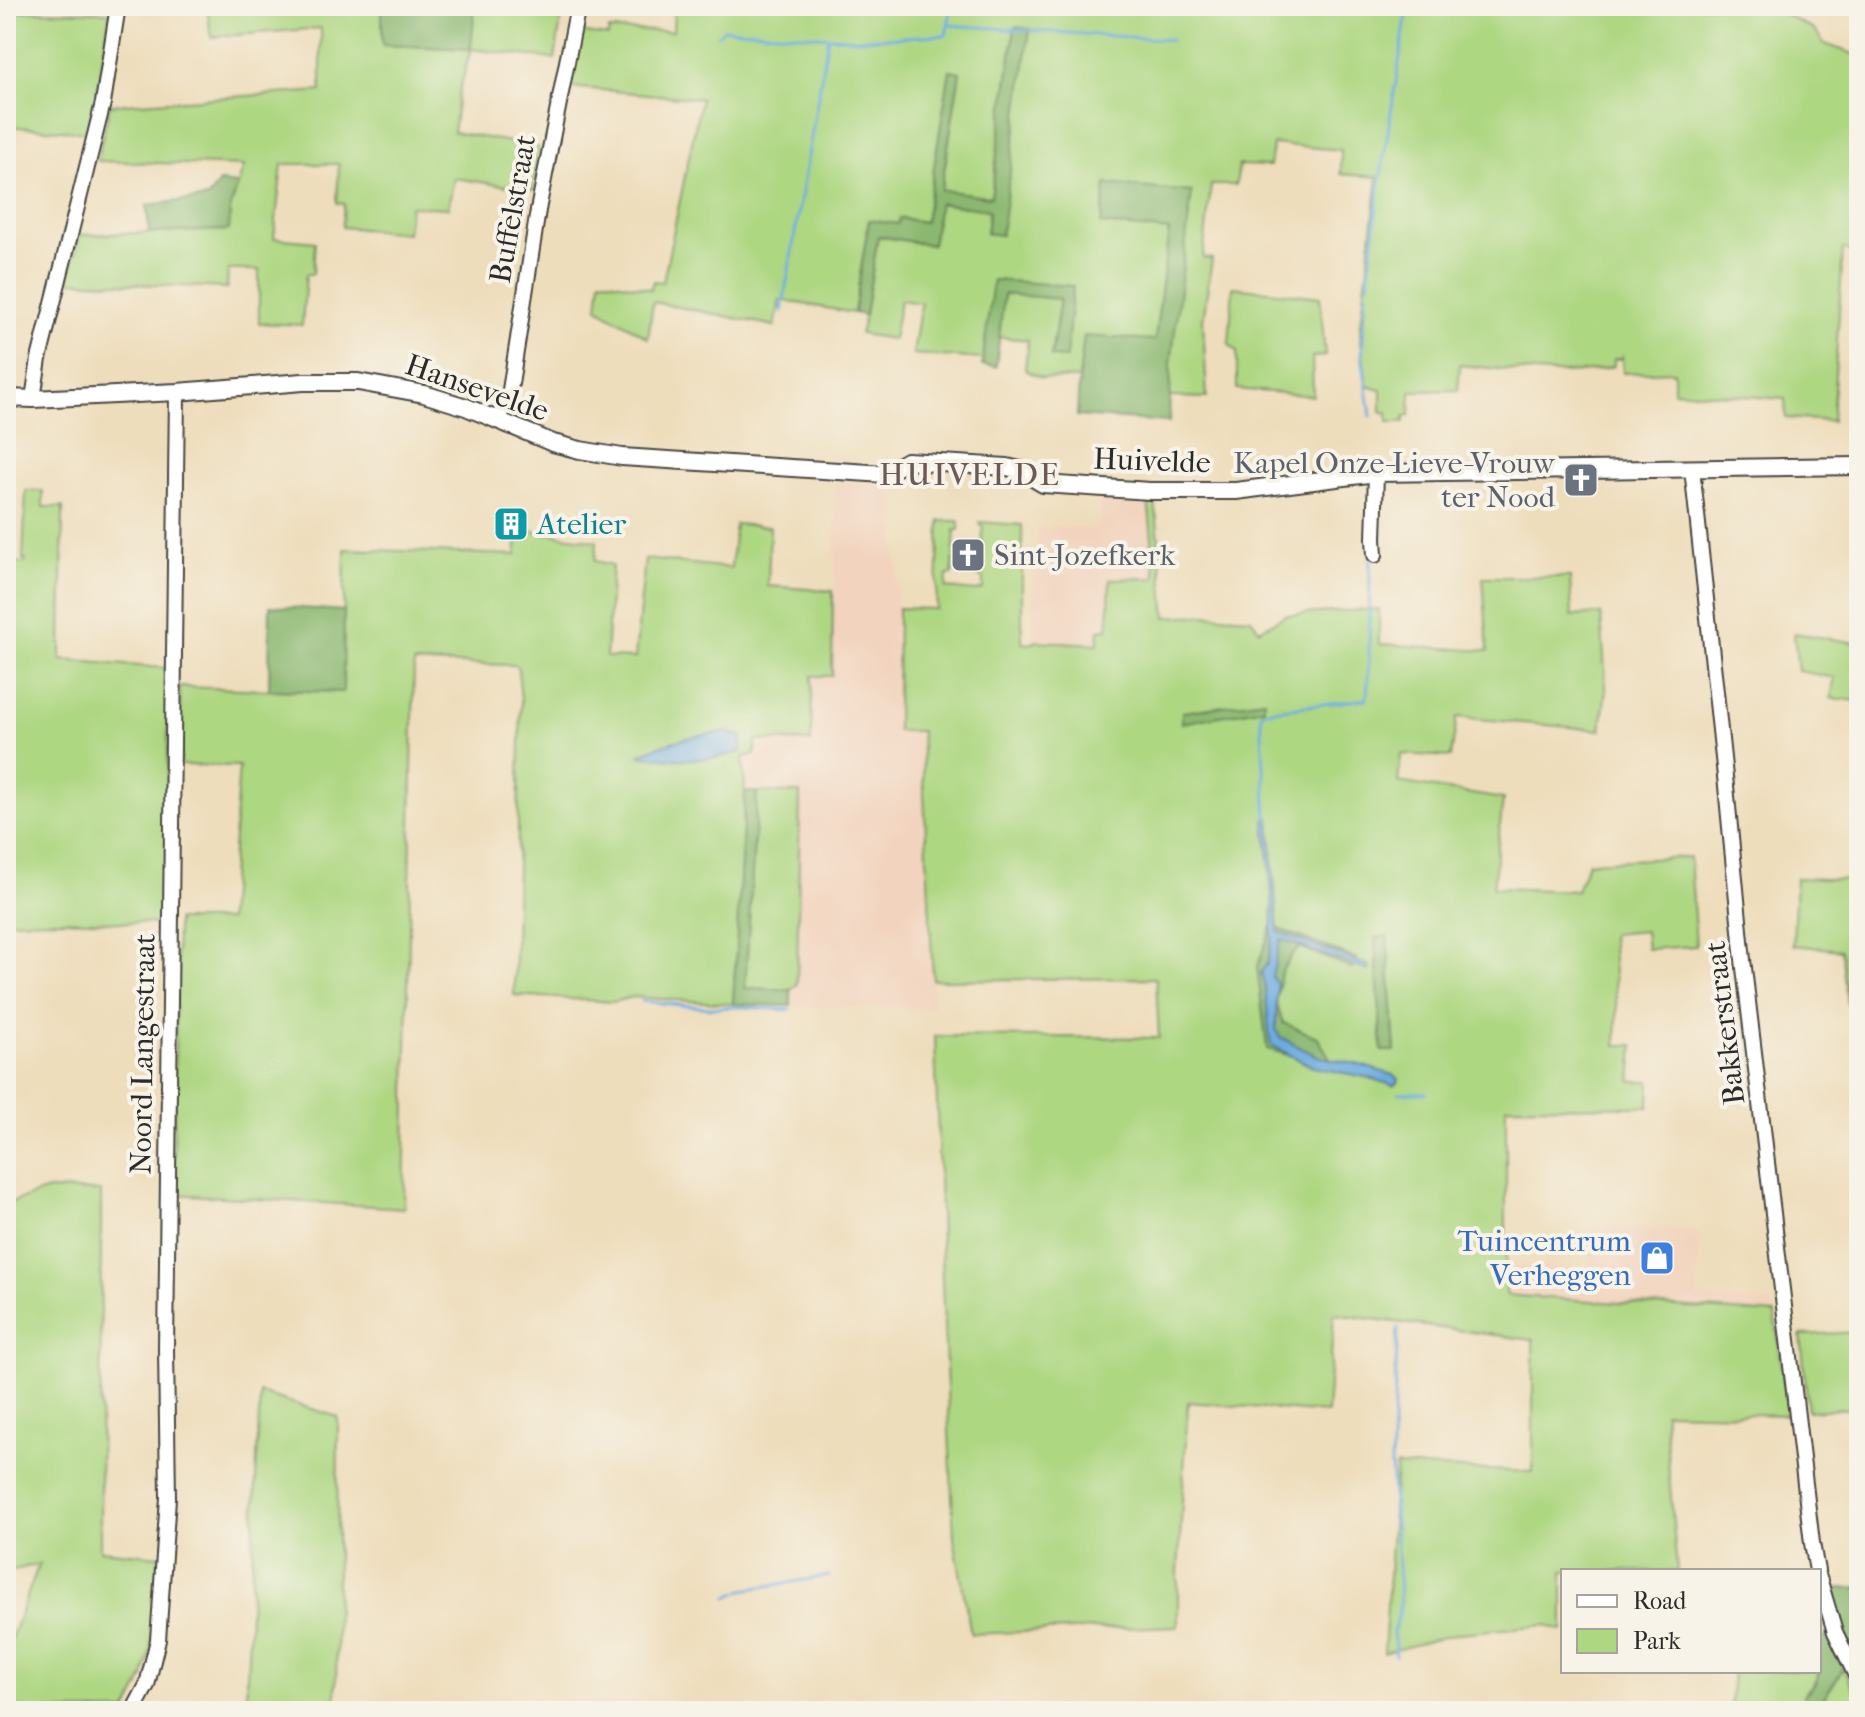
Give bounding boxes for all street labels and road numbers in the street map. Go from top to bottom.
street label: Buffelstraat [483,132,543,286]
street label: Hansevelde [401,347,553,429]
street label: Huivelde [1093,441,1211,481]
street label: Noord Langestraat [123,933,163,1175]
street label: Bakkerstraat [1698,939,1752,1107]

